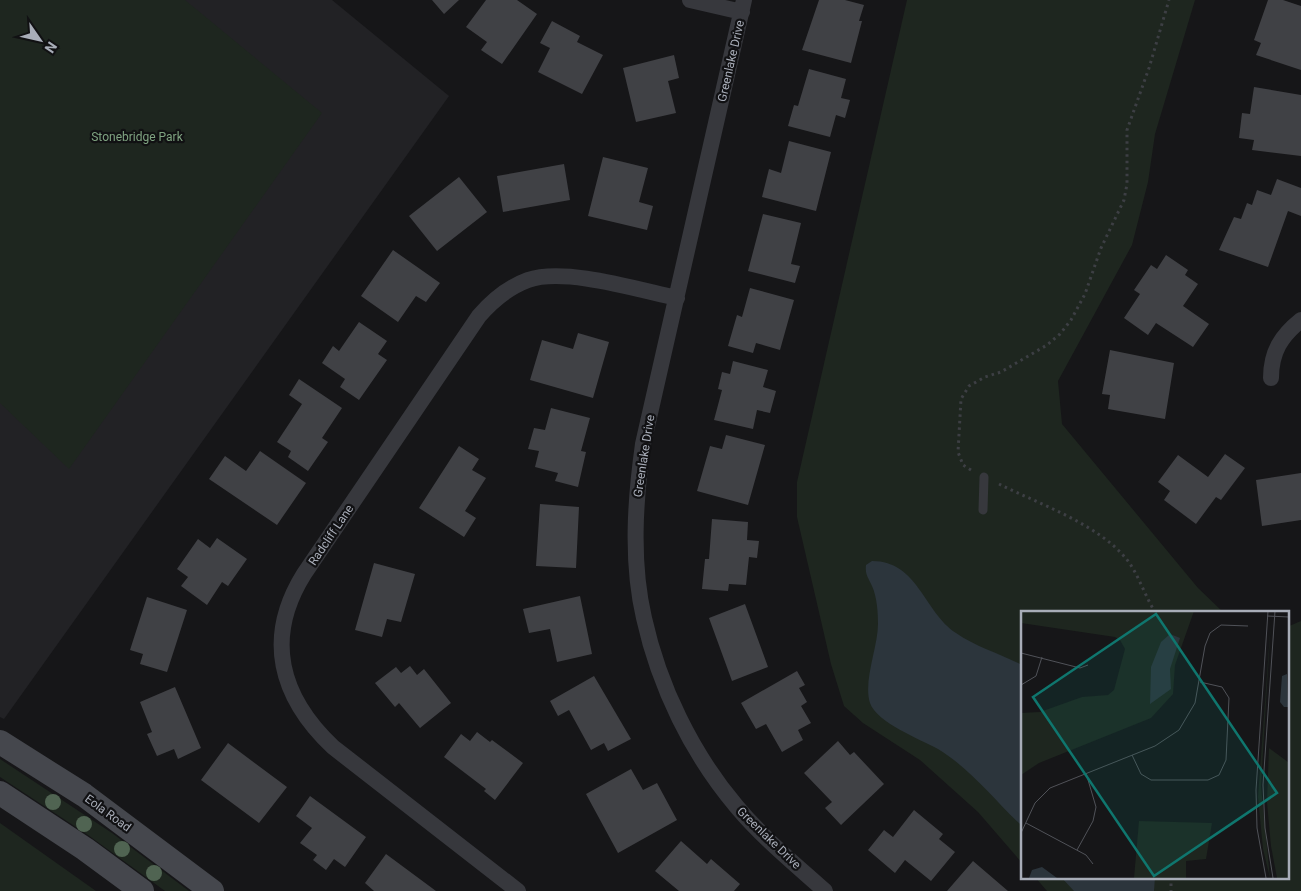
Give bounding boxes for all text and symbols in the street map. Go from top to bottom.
north arrow [15,15,65,65]
street label: Greenlake Drive [715,19,747,103]
text: N [41,39,60,56]
park label: Stonebridge Park [91,130,184,144]
street label: Greenlake Drive [631,414,657,498]
street label: Radcliff Lane [306,502,356,568]
inset map [1021,611,1288,878]
street label: Eola Road [82,792,134,834]
street label: Greenlake Drive [734,804,804,872]

